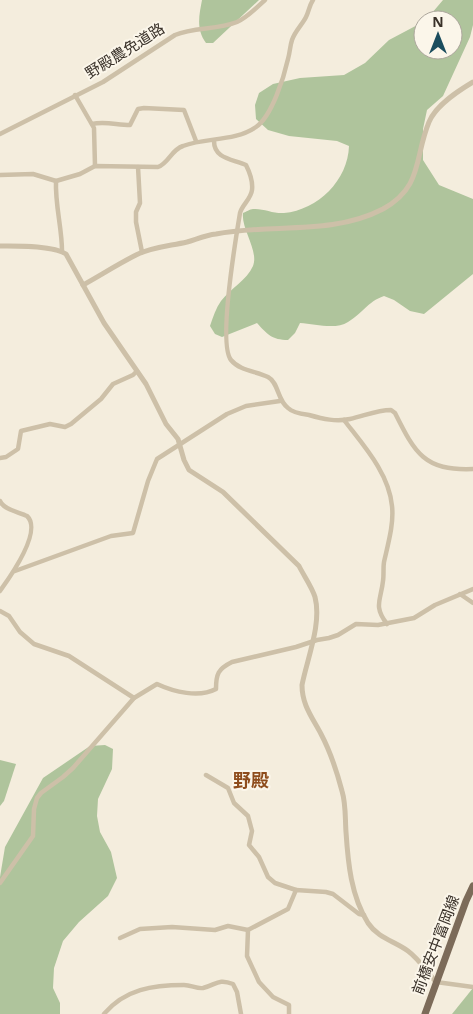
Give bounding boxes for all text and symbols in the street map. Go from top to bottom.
north arrow [413,10,463,60]
text: N [432,12,444,31]
street label: 野殿農免道路 [81,18,168,82]
district label: 野殿 [233,768,269,792]
street label: 前橋安中富岡線 [407,892,463,997]

